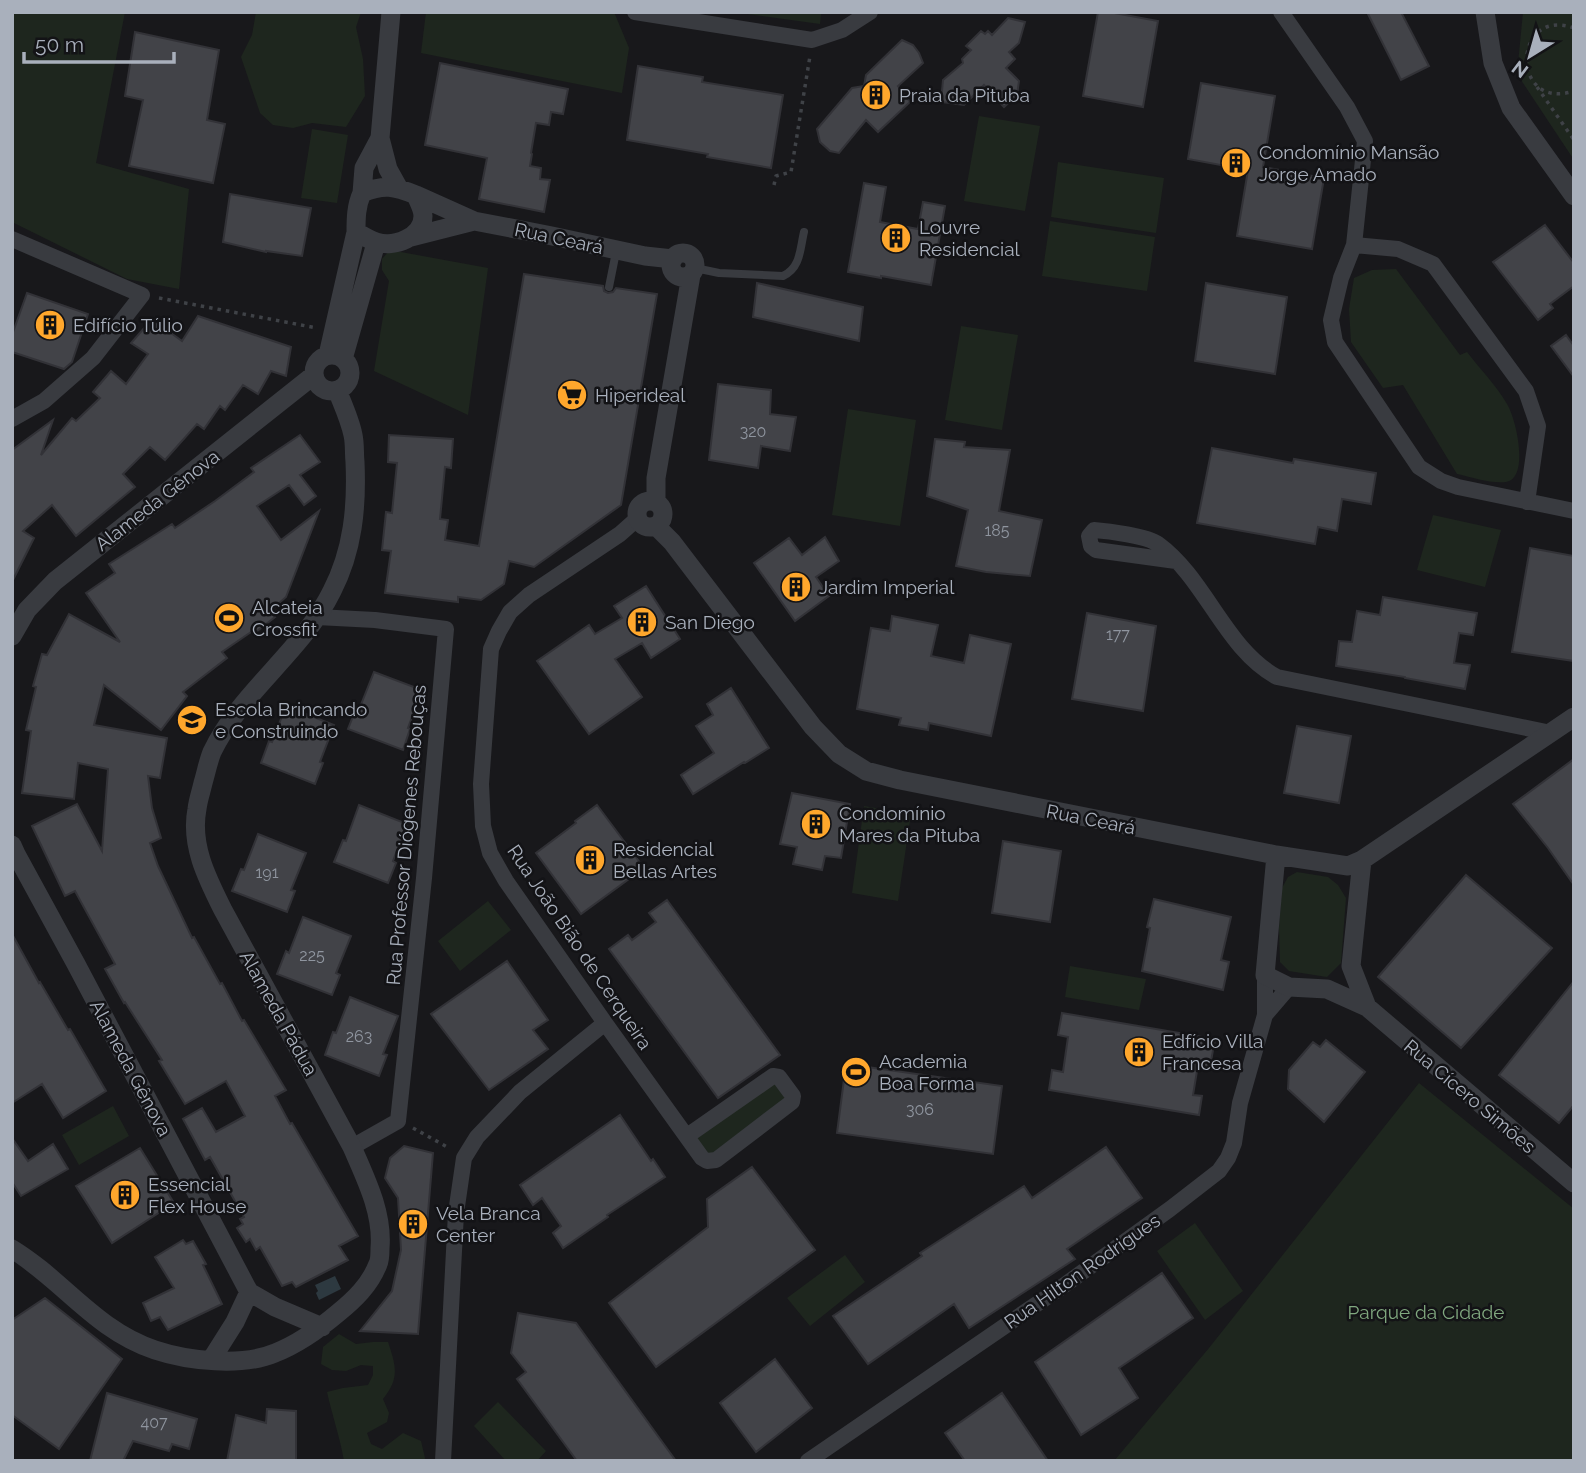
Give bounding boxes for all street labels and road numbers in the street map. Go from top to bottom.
street label: Rua Ceará [513,218,605,258]
street label: Alameda Gênova [91,445,223,555]
street label: Rua Professor Diógenes Rebouças [382,684,430,986]
street label: Rua Ceará [1045,800,1137,838]
street label: Rua João Bião de Cerqueira [503,841,657,1053]
street label: Alameda Pádua [236,947,322,1079]
street label: Alameda Gênova [86,996,176,1140]
street label: Rua Cícero Simões [1400,1035,1540,1157]
street label: Rua Hilton Rodrigues [1000,1209,1164,1333]

